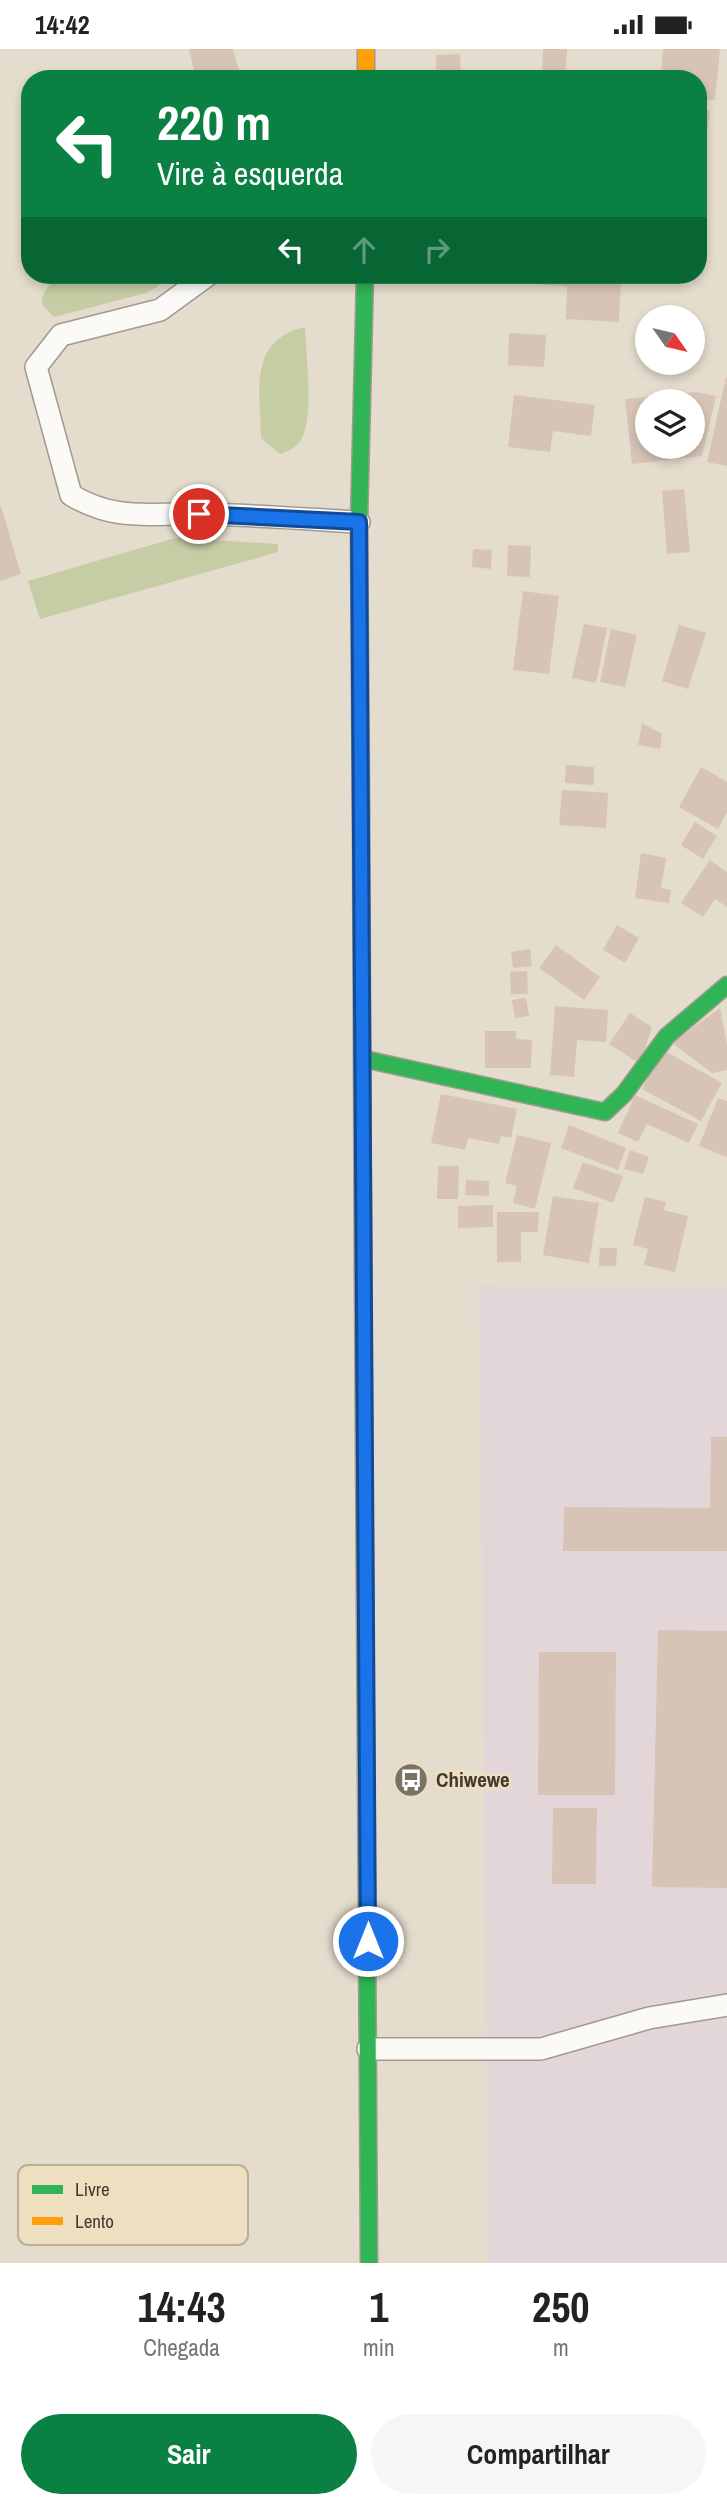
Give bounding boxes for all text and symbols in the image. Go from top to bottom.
text: 14:42 [35,7,90,42]
text: 220 m [157,89,271,155]
icon: left [42,98,133,189]
text: Vire à esquerda [157,152,343,195]
icon: left [272,231,310,269]
icon: ahead [345,231,383,269]
icon: right [418,231,456,269]
north arrow [635,305,705,375]
map controls [635,305,705,459]
button: layers [635,389,705,459]
pin [169,484,229,544]
icon: arrive [180,495,218,533]
bus stop icon: Chiwewe [392,1761,430,1799]
place label: Chiwewe [436,1765,510,1794]
position arrow [331,1904,405,1978]
legend [18,2165,248,2245]
text: Livre [75,2176,110,2202]
text: Lento [75,2208,114,2234]
text: 14:43 [138,2279,226,2335]
text: 1 [369,2279,388,2335]
text: 250 [532,2279,590,2335]
text: Chegada [143,2332,220,2363]
text: min [363,2332,395,2363]
text: m [553,2332,569,2363]
button: Sair [21,2414,357,2494]
button: Compartilhar [371,2414,706,2494]

